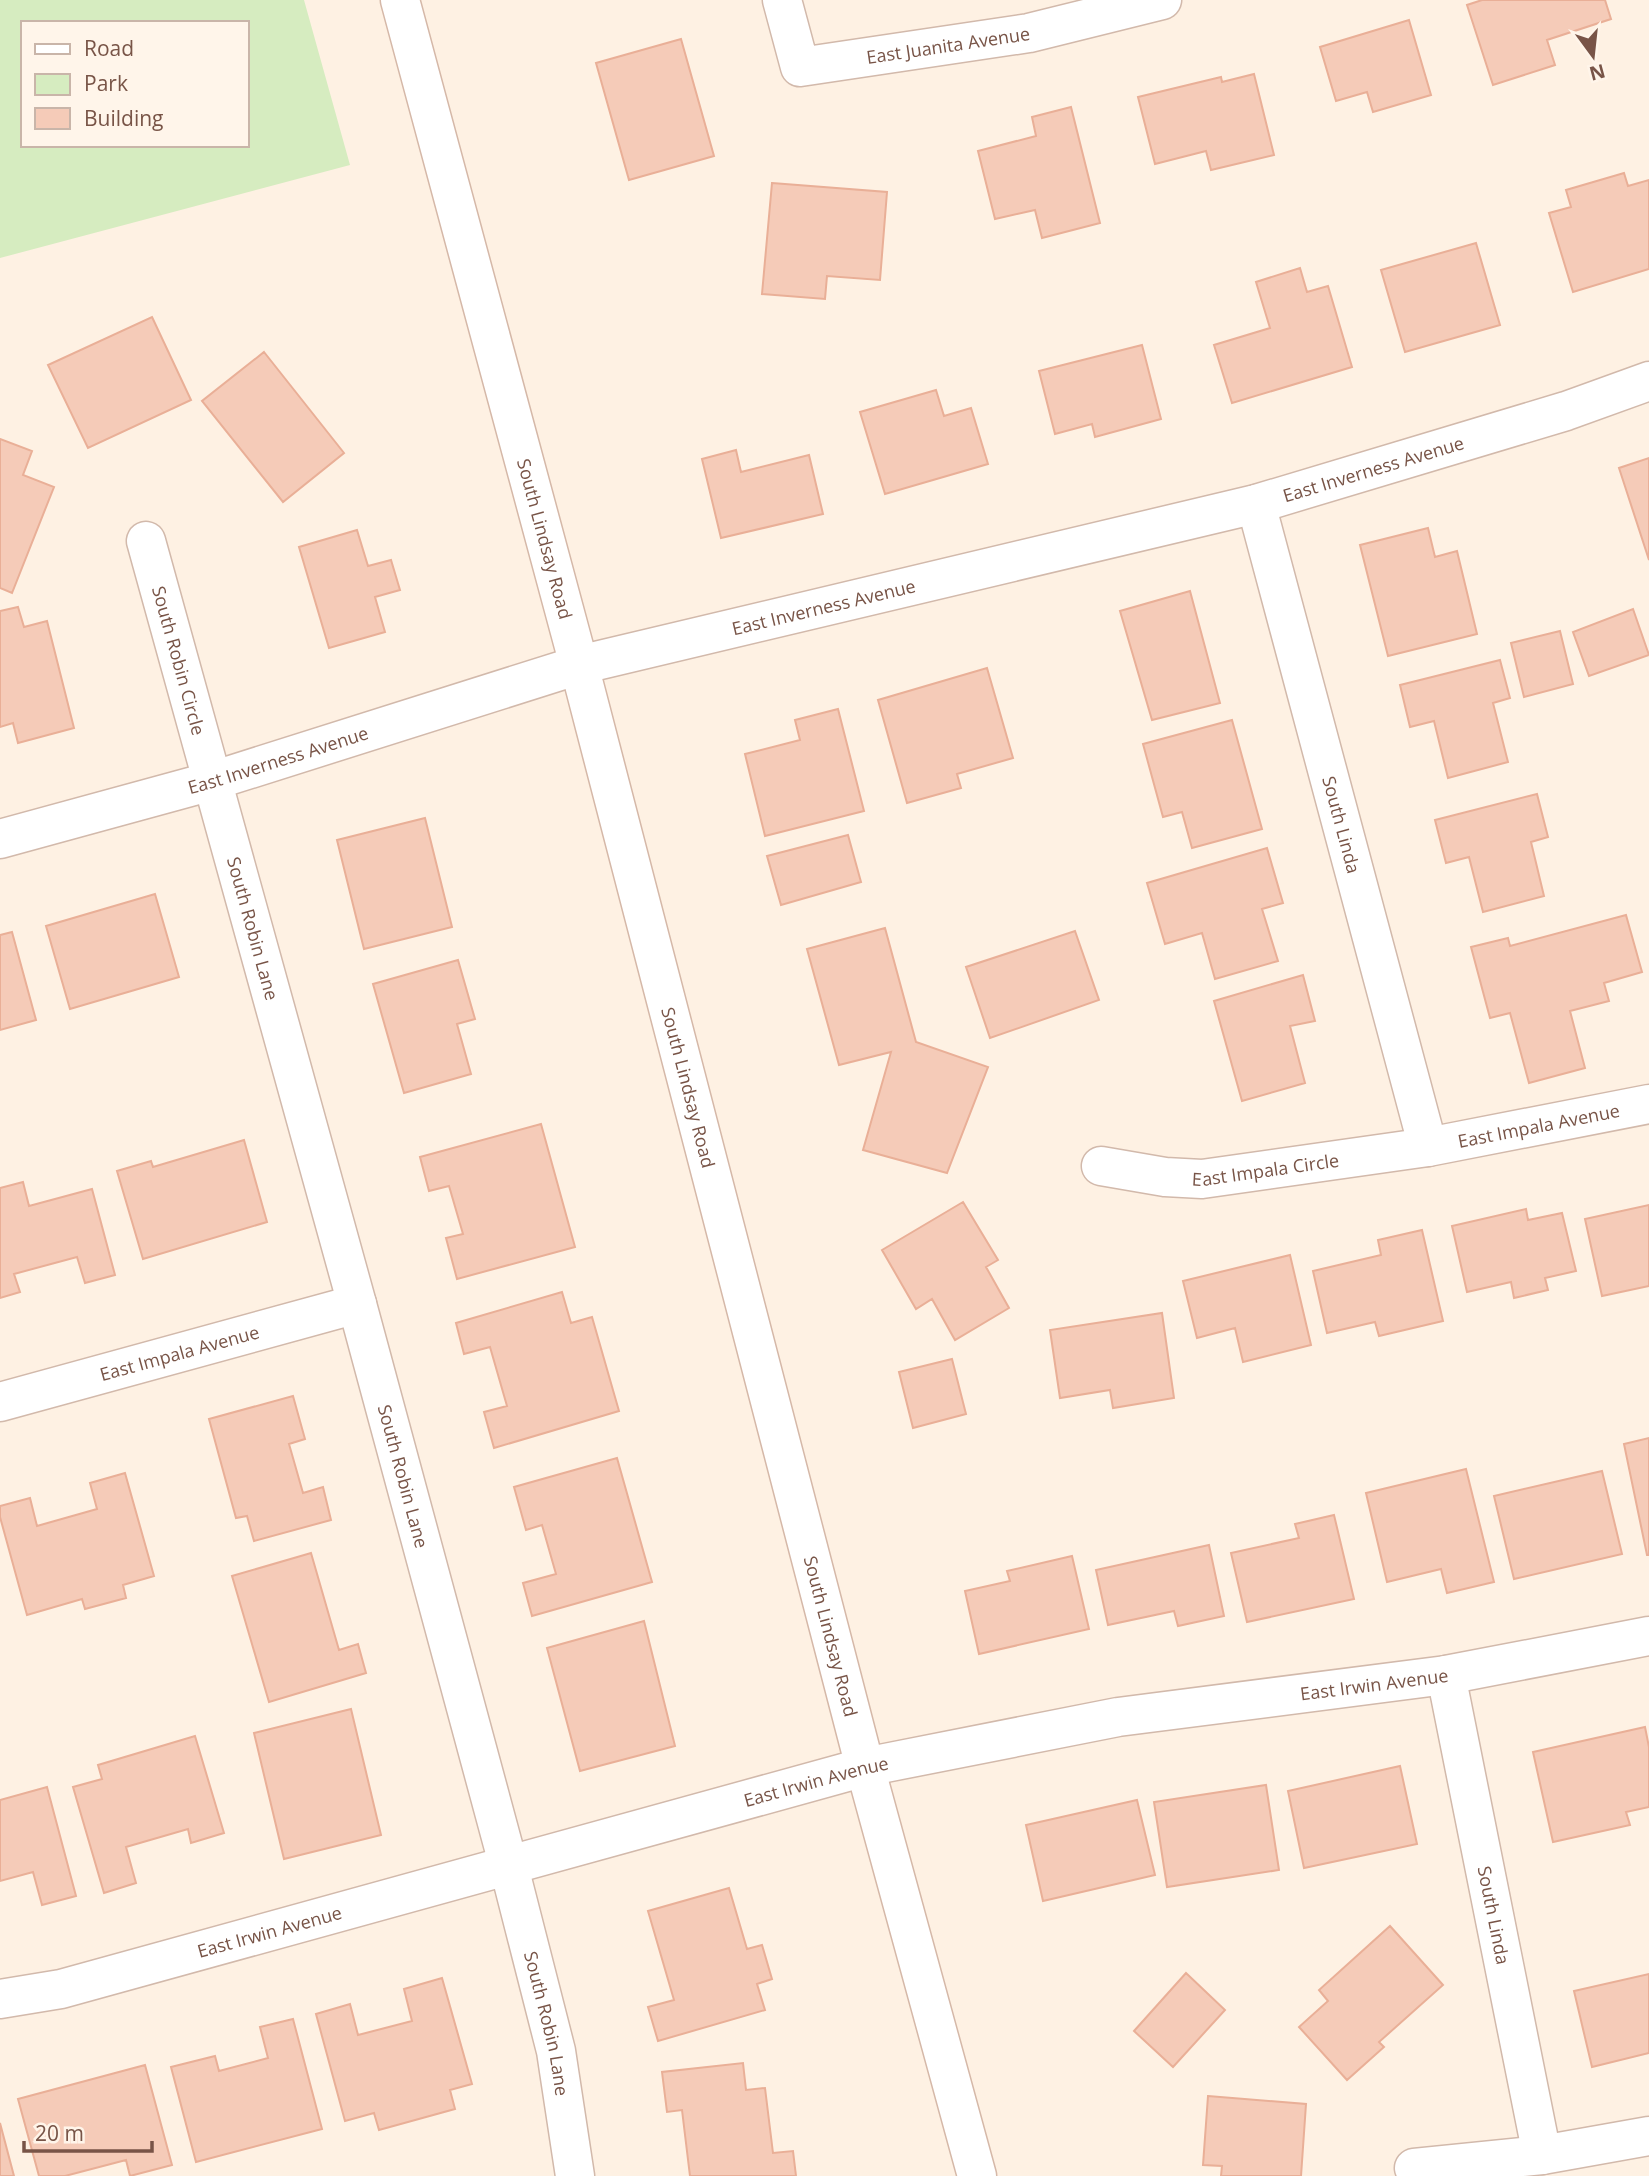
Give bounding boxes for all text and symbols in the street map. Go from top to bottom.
legend [21,21,248,147]
street label: East Juanita Avenue [865,21,1031,69]
north arrow [1558,21,1628,91]
text: Road [84,34,134,62]
text: N [1587,58,1608,87]
text: Park [84,69,128,97]
text: Building [84,104,163,132]
street label: East Inverness Avenue [1280,430,1467,507]
street label: South Lindsay Road [512,456,578,622]
street label: East Inverness Avenue [729,573,918,640]
street label: South Robin Circle [147,583,211,738]
street label: East Inverness Avenue [185,720,371,799]
street label: South Linda [1317,773,1366,876]
street label: South Robin Lane [222,854,284,1003]
street label: South Lindsay Road [656,1004,721,1170]
street label: East Impala Avenue [1456,1098,1622,1153]
street label: East Impala Circle [1191,1148,1340,1191]
street label: East Impala Avenue [97,1319,262,1386]
street label: South Robin Lane [373,1402,434,1551]
street label: South Lindsay Road [799,1553,863,1719]
street label: East Irwin Avenue [1299,1663,1450,1706]
street label: East Irwin Avenue [741,1751,891,1812]
street label: South Linda [1472,1864,1516,1967]
street label: East Irwin Avenue [194,1900,344,1963]
street label: South Robin Lane [519,1949,575,2097]
scale bar [24,2110,152,2154]
text: 20 m [35,2119,84,2147]

